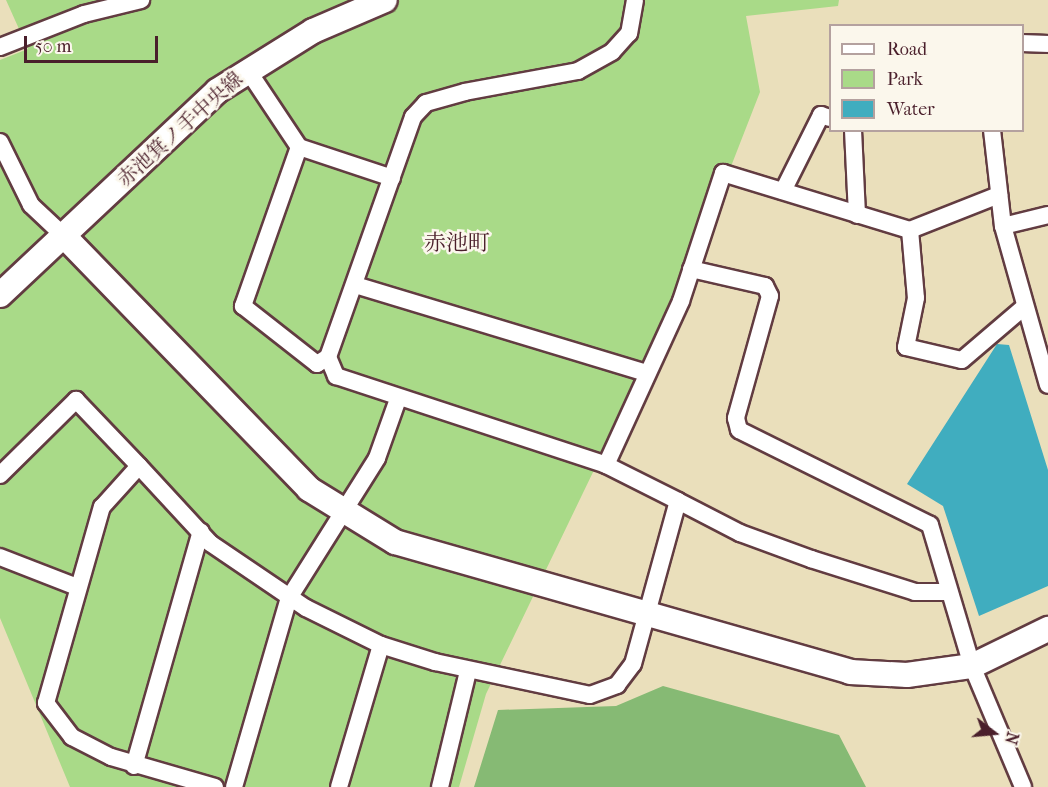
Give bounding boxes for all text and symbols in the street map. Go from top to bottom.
scale bar [27,24,160,62]
legend [829,24,1024,132]
text: 50 m [35,36,71,57]
text: Road [887,39,927,60]
street label: 赤池箕ノ手中央線 [113,67,247,191]
text: Park [887,69,923,90]
text: Water [887,99,935,120]
district label: 赤池町 [424,231,490,257]
north arrow [964,703,1024,763]
text: N [1001,730,1023,747]

